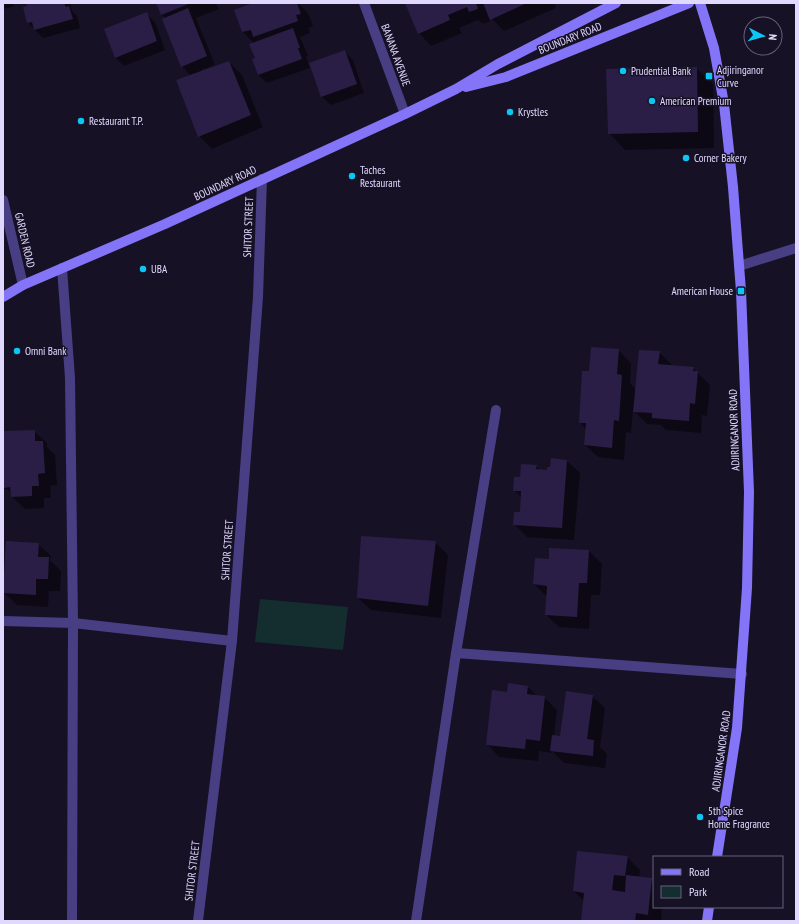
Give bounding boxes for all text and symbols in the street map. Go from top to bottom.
north arrow [743,16,783,56]
street label: BOUNDARY ROAD [536,19,604,57]
street label: BANANA AVENUE [378,22,414,88]
text: N [766,33,780,41]
place label: Adjiringanor Curve [717,63,764,90]
place label: Prudential Bank [631,64,692,78]
marker: Prudential Bank [618,66,628,76]
marker: Adjiringanor Curve [704,71,714,81]
place label: American Premium [660,94,732,108]
marker: American Premium [647,96,657,106]
place label: Krystles [518,105,548,119]
marker: Krystles [505,107,515,117]
place label: Restaurant T.P. [89,114,143,128]
marker: Restaurant T.P. [76,116,86,126]
place label: Corner Bakery [694,151,748,165]
marker: Corner Bakery [681,153,691,163]
street label: BOUNDARY ROAD [192,162,259,204]
place label: Taches Restaurant [360,163,401,190]
marker: Taches Restaurant [347,171,357,181]
street label: SHITOR STREET [240,196,256,258]
street label: GARDEN ROAD [12,211,38,269]
place label: UBA [151,262,168,276]
marker: UBA [138,264,148,274]
place label: American House [672,284,733,298]
marker: American House [736,286,746,296]
place label: Omni Bank [25,344,67,358]
marker: Omni Bank [12,346,22,356]
street label: ADJIRINGANOR ROAD [726,389,742,471]
street label: SHITOR STREET [218,519,236,581]
street label: ADJIRINGANOR ROAD [708,709,734,792]
place label: 5th Spice Home Fragrance [708,804,770,831]
marker: 5th Spice Home Fragrance [695,812,705,822]
street label: SHITOR STREET [181,840,203,902]
legend [653,856,783,908]
text: Road [689,864,709,879]
text: Park [689,884,707,899]

